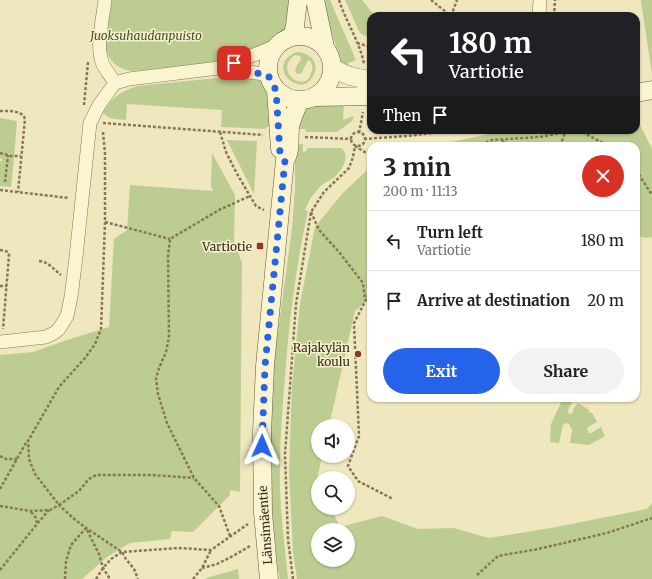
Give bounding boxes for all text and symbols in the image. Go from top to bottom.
text: 180 m [449,25,532,61]
park label: Juoksuhaudanpuisto [88,28,202,43]
icon: left [383,28,435,80]
pin [217,46,251,80]
icon: arrive [223,52,245,74]
text: Vartiotie [449,60,524,83]
icon: arrive [429,104,451,126]
text: Then [383,106,421,125]
text: 3 min [383,152,451,183]
button: close [582,155,624,197]
text: 200 m · 11:13 [383,183,458,200]
text: Turn left [417,223,483,242]
icon: left [383,230,405,252]
text: 180 m [581,231,624,250]
place label: Vartiotie [201,239,252,254]
marker: Vartiotie [255,241,265,251]
text: Vartiotie [417,242,471,259]
icon: arrive [383,290,405,312]
text: Arrive at destination [417,291,570,310]
text: 20 m [587,291,624,310]
place label: Rajakylän koulu [293,340,350,369]
button: Exit [383,348,500,394]
button: Share [508,348,624,394]
marker: Rajakylän koulu [353,349,363,359]
map controls [311,419,355,567]
button: sound [311,419,355,463]
position arrow [241,425,283,467]
button: search [311,471,355,515]
street label: Länsimäentie [255,485,275,565]
button: layers [311,523,355,567]

